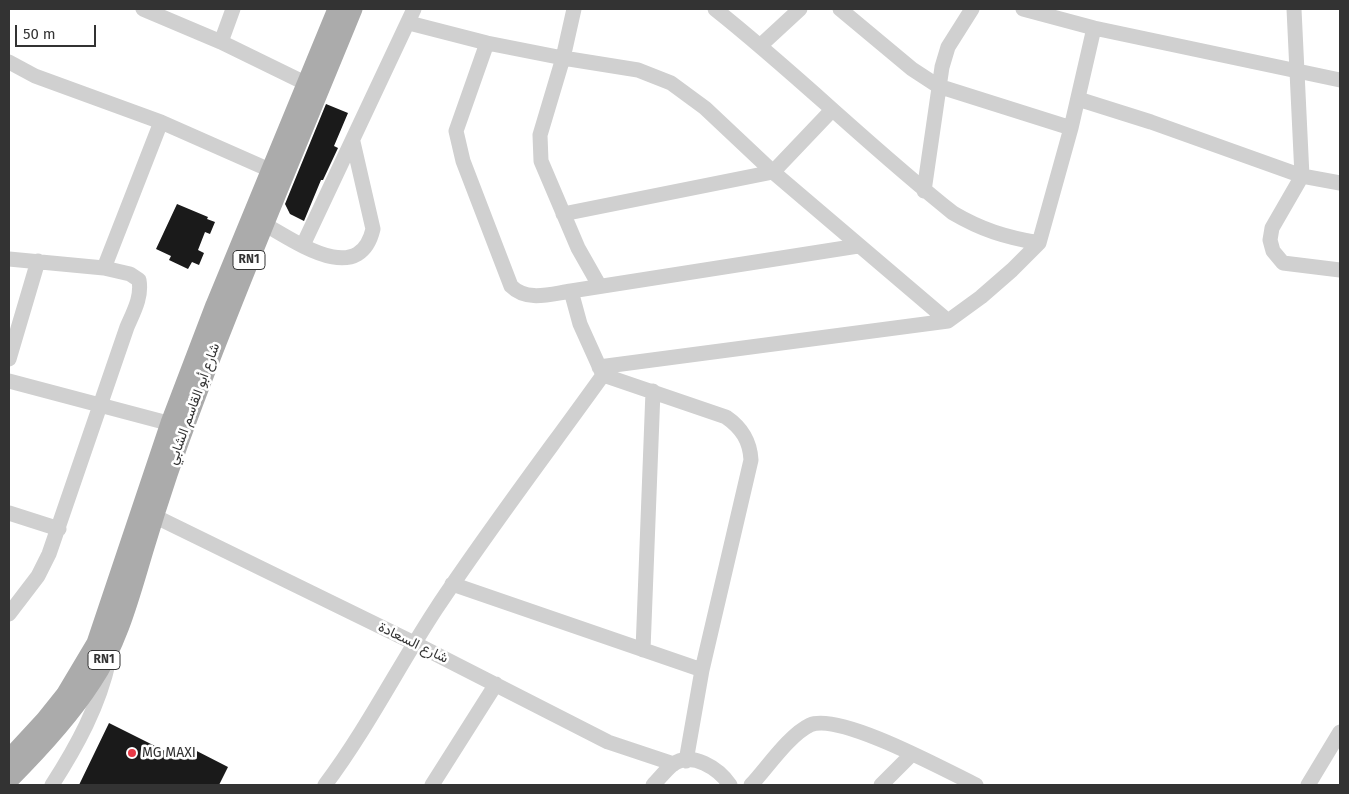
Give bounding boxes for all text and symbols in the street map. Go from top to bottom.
scale bar [18,15,99,47]
text: 50 m [23,25,56,43]
road number: RN1 [233,250,265,270]
street label: شارع أبو القاسم الشابي [164,341,224,467]
street label: شارع السعادة [375,619,451,667]
road number: RN1 [88,650,120,670]
place label: MG MAXI [142,745,196,761]
marker: MG MAXI [126,747,138,759]

